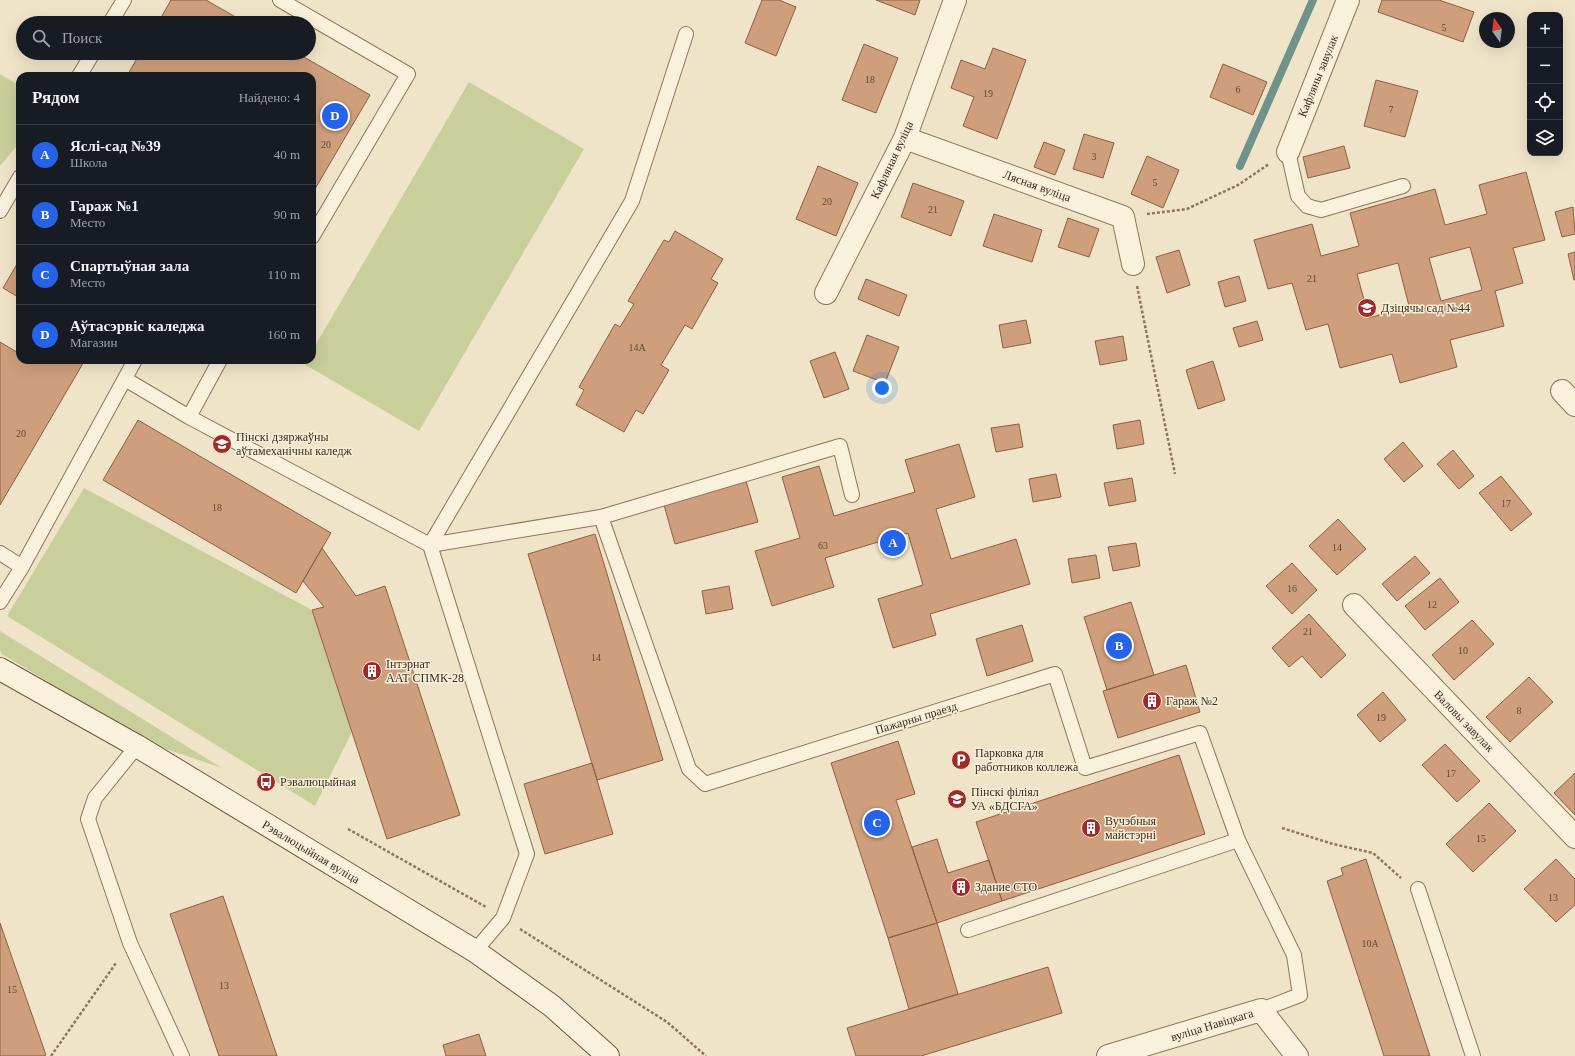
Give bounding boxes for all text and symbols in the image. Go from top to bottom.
north arrow [1479,12,1515,48]
map controls [1527,12,1563,156]
button: + [1527,12,1563,48]
search box [16,16,316,60]
house number: 5 [1442,22,1447,33]
icon: search [30,27,52,49]
text: Поиск [62,30,102,46]
street label: Кафляны завулак [1295,33,1341,119]
button: − [1527,48,1563,84]
house number: 18 [865,74,875,85]
house number: 6 [1236,84,1241,95]
button: locate [1527,84,1563,120]
text: Рядом [32,88,80,107]
house number: 19 [983,88,993,99]
text: Найдено: 4 [239,90,300,105]
pin: D [322,101,348,131]
house number: 7 [1389,104,1394,115]
street label: Кафляная вуліца [868,118,916,201]
button: layers [1527,120,1563,156]
text: Яслі-сад №39 [70,138,161,154]
house number: 20 [321,139,331,150]
text: A [40,147,50,162]
text: 40 m [274,147,300,162]
house number: 3 [1092,151,1097,162]
text: Школа [70,155,107,170]
street label: Лясная вуліца [1001,167,1073,205]
house number: 5 [1153,177,1158,188]
house number: 20 [822,196,832,207]
text: Гараж №1 [70,198,139,214]
house number: 21 [928,204,938,215]
text: B [41,207,49,222]
text: 90 m [274,207,300,222]
text: Место [70,215,105,230]
text: Спартыўная зала [70,258,189,274]
text: C [40,267,50,282]
text: 110 m [268,267,300,282]
house number: 21 [1307,273,1317,284]
text: Место [70,275,105,290]
school or university icon: Дзіцячы сад №44 [1356,297,1378,319]
place label: Дзіцячы сад №44 [1381,301,1470,315]
text: Аўтасэрвіс каледжа [70,318,205,334]
text: D [40,327,50,342]
text: 160 m [267,327,300,342]
text: Магазин [70,335,117,350]
house number: 14А [628,342,646,353]
your location [872,378,892,398]
house number: 20 [16,428,26,439]
place label: Пінскі дзяржаўны аўтамеханічны каледж [236,430,353,458]
school or university icon: Пінскі дзяржаўны аўтамеханічны каледж [211,433,233,455]
house number: 17 [1501,498,1511,509]
house number: 18 [212,502,222,513]
pin: A [880,528,906,558]
house number: 63 [818,540,828,551]
house number: 14 [1332,542,1342,553]
house number: 16 [1287,583,1297,594]
house number: 12 [1427,599,1437,610]
house number: 21 [1303,626,1313,637]
pin: B [1106,631,1132,661]
house number: 10 [1458,645,1468,656]
house number: 14 [591,652,601,663]
place label: Інтэрнат ААТ СПМК-28 [386,657,464,685]
building icon: Інтэрнат ААТ СПМК-28 [361,660,383,682]
street label: Валовы завулак [1431,687,1497,755]
building icon: Гараж №2 [1141,690,1163,712]
place label: Гараж №2 [1166,694,1218,708]
street label: Пажарны праезд [873,699,959,737]
house number: 8 [1517,705,1522,716]
house number: 19 [1376,712,1386,723]
place label: Парковка для работников коллежа [975,746,1079,774]
parking icon: Парковка для работников коллежа [950,749,972,771]
house number: 17 [1446,768,1456,779]
bus stop icon: Рэвалюцыйная [255,771,277,793]
place label: Рэвалюцыйная [280,775,357,789]
place label: Пінскі філіял УА «БДСГА» [971,785,1039,813]
school or university icon: Пінскі філіял УА «БДСГА» [946,788,968,810]
pin: C [864,808,890,838]
place label: Вучэбныя майстэрні [1105,814,1157,842]
street label: Рэвалюцыйная вуліца [260,817,363,887]
building icon: Вучэбныя майстэрні [1080,817,1102,839]
house number: 15 [1476,833,1486,844]
building icon: Здание СТО [950,876,972,898]
place label: Здание СТО [975,880,1037,894]
house number: 13 [1548,892,1558,903]
house number: 10А [1361,938,1379,949]
house number: 13 [219,980,229,991]
house number: 15 [7,984,17,995]
street label: вуліца Навіцкага [1169,1006,1256,1044]

